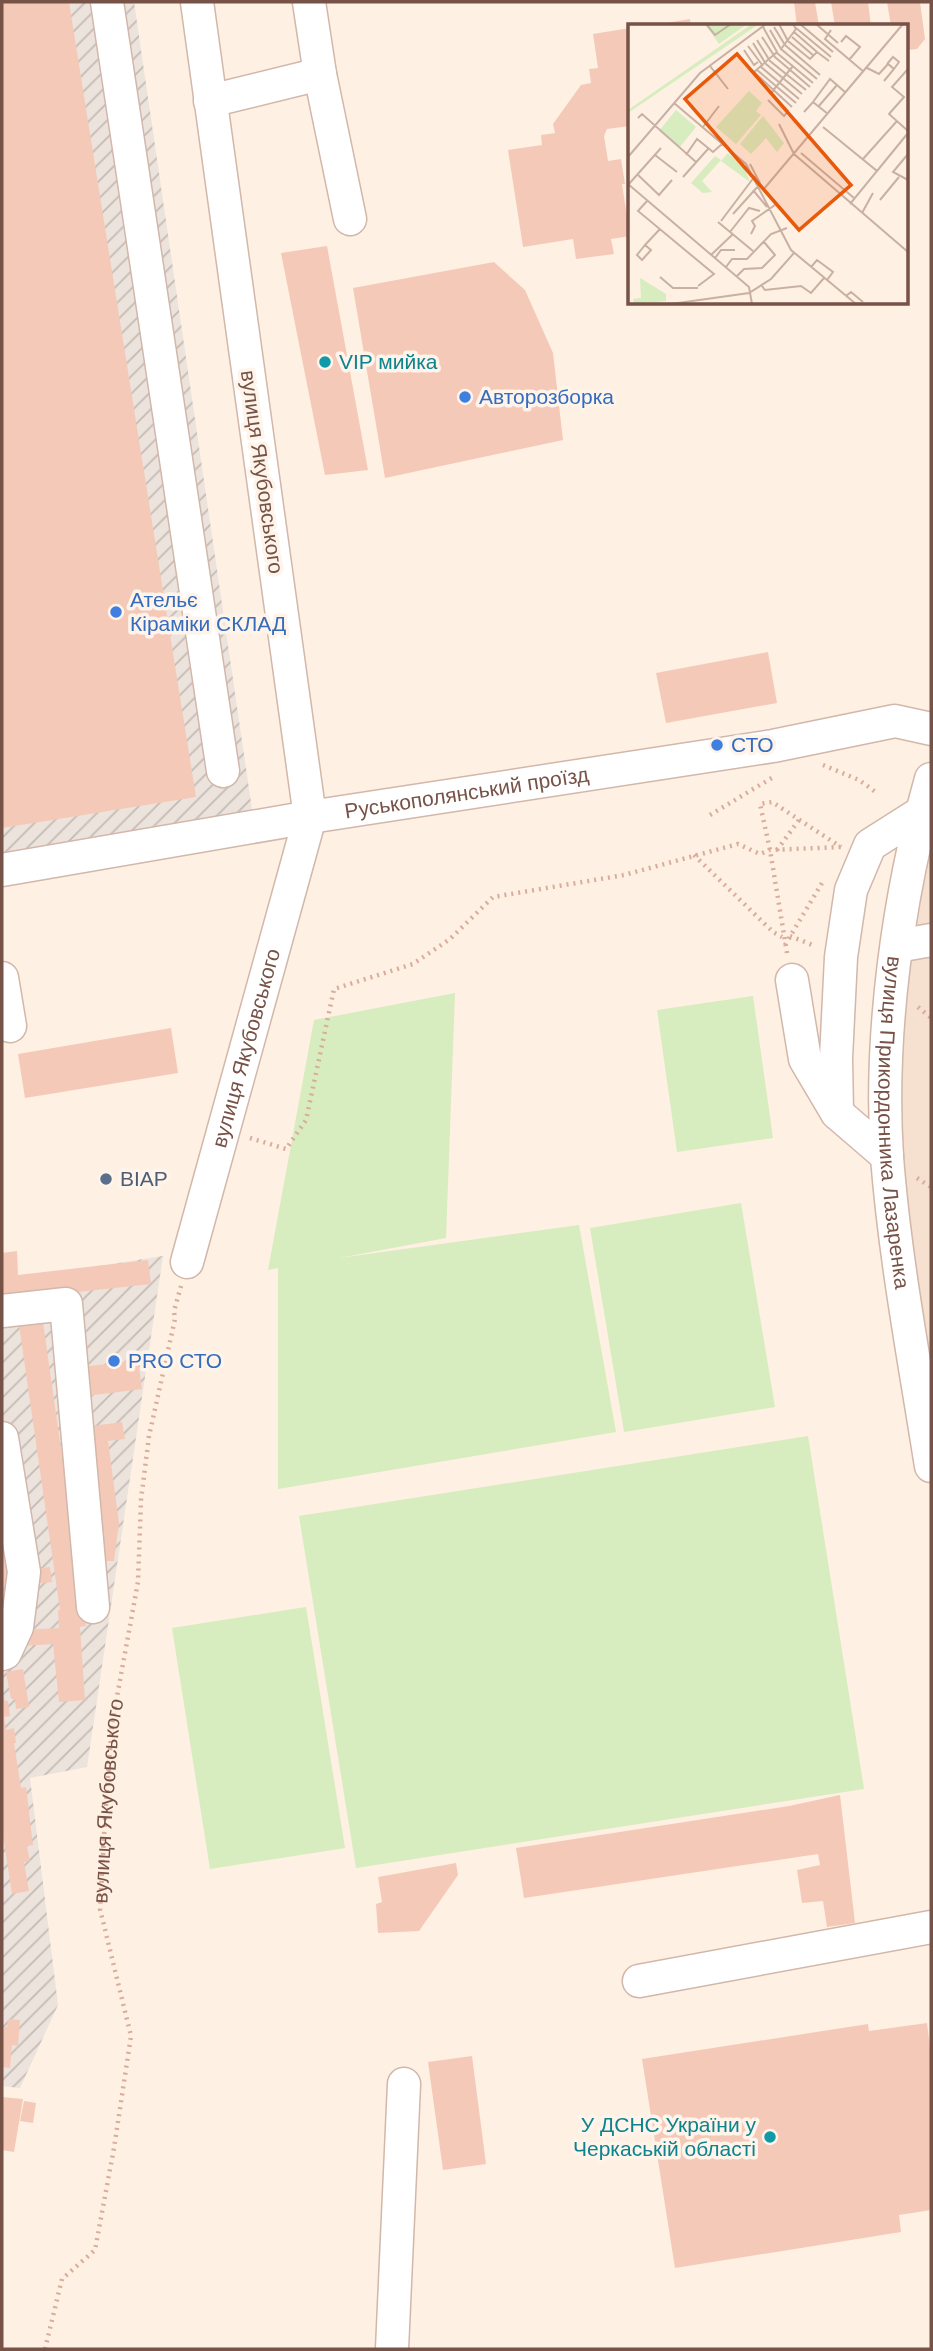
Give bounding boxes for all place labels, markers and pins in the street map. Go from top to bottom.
place label: VIP мийка [339,350,438,373]
marker: VIP мийка [317,354,333,370]
place label: Авторозборка [479,385,614,408]
marker: Авторозборка [457,389,473,405]
place label: Ательє Кіраміки СКЛАД [130,588,286,635]
marker: Ательє Кіраміки СКЛАД [108,604,124,620]
place label: СТО [731,733,774,756]
marker: СТО [709,737,725,753]
place label: ВІАР [120,1167,168,1190]
marker: ВІАР [98,1171,114,1187]
place label: PRO СТО [128,1349,222,1372]
marker: PRO СТО [106,1353,122,1369]
place label: У ДСНС України у Черкаській області [573,2113,756,2160]
marker: У ДСНС України у Черкаській області [762,2129,778,2145]

